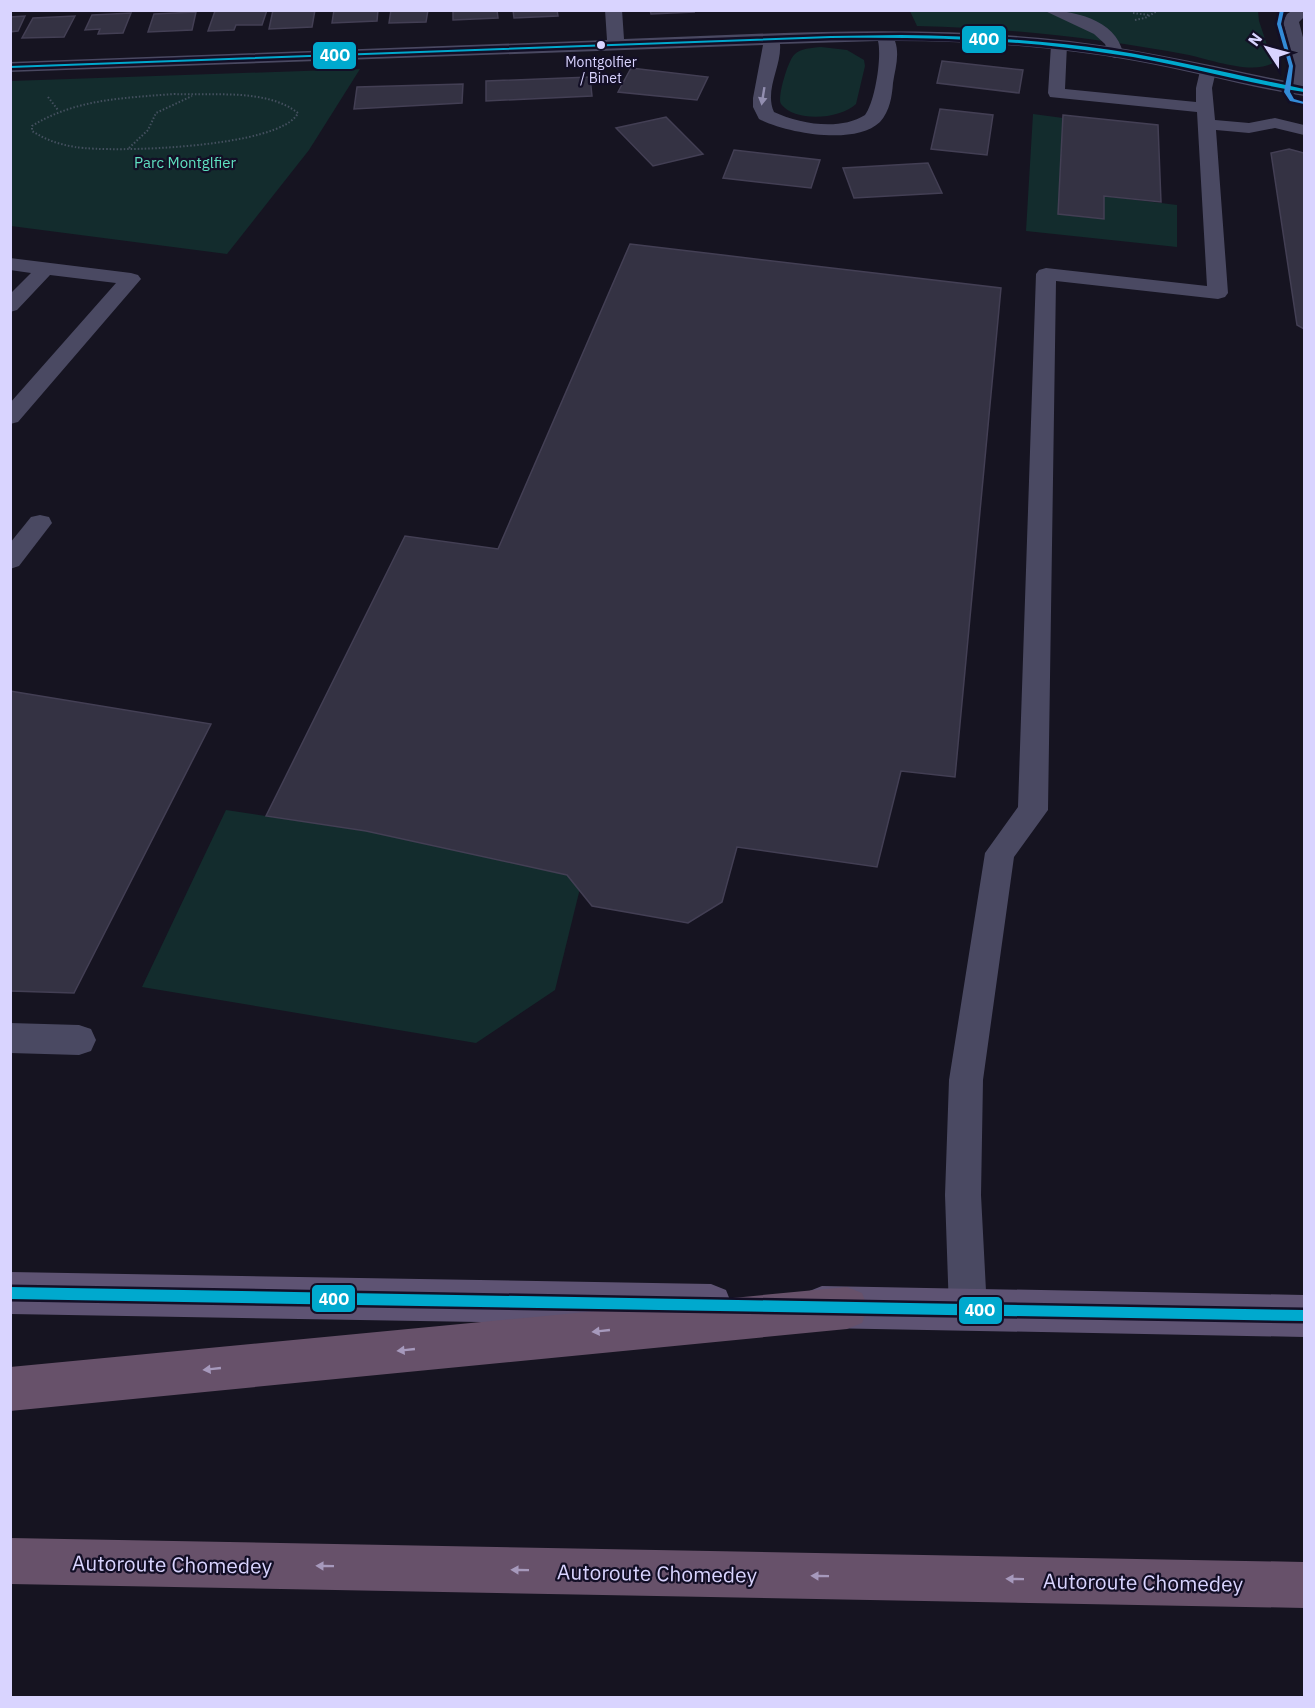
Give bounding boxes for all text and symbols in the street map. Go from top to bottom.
north arrow [1237,18,1297,78]
line badge: 40O [961,25,1007,54]
text: 40O [969,29,999,49]
text: N [1243,29,1266,50]
marker: Montgolfier / Binet [595,39,607,51]
line badge: 40O [312,41,357,70]
text: 40O [320,45,350,65]
place label: Montgolfier / Binet [565,53,637,87]
one-way arrow [758,87,767,106]
park label: Parc Montglfier [134,153,236,172]
line badge: 40O [311,1284,356,1313]
text: 40O [319,1289,349,1309]
line badge: 40O [958,1296,1003,1325]
text: 40O [965,1300,995,1320]
one-way arrow [591,1327,610,1336]
one-way arrow [397,1345,416,1355]
one-way arrow [203,1364,222,1374]
street label: Autoroute Chomedey [72,1548,273,1580]
street label: Autoroute Chomedey [557,1557,758,1589]
one-way arrow [316,1562,335,1571]
one-way arrow [511,1565,530,1575]
street label: Autoroute Chomedey [1043,1566,1244,1598]
one-way arrow [811,1571,830,1580]
one-way arrow [1006,1574,1025,1584]

